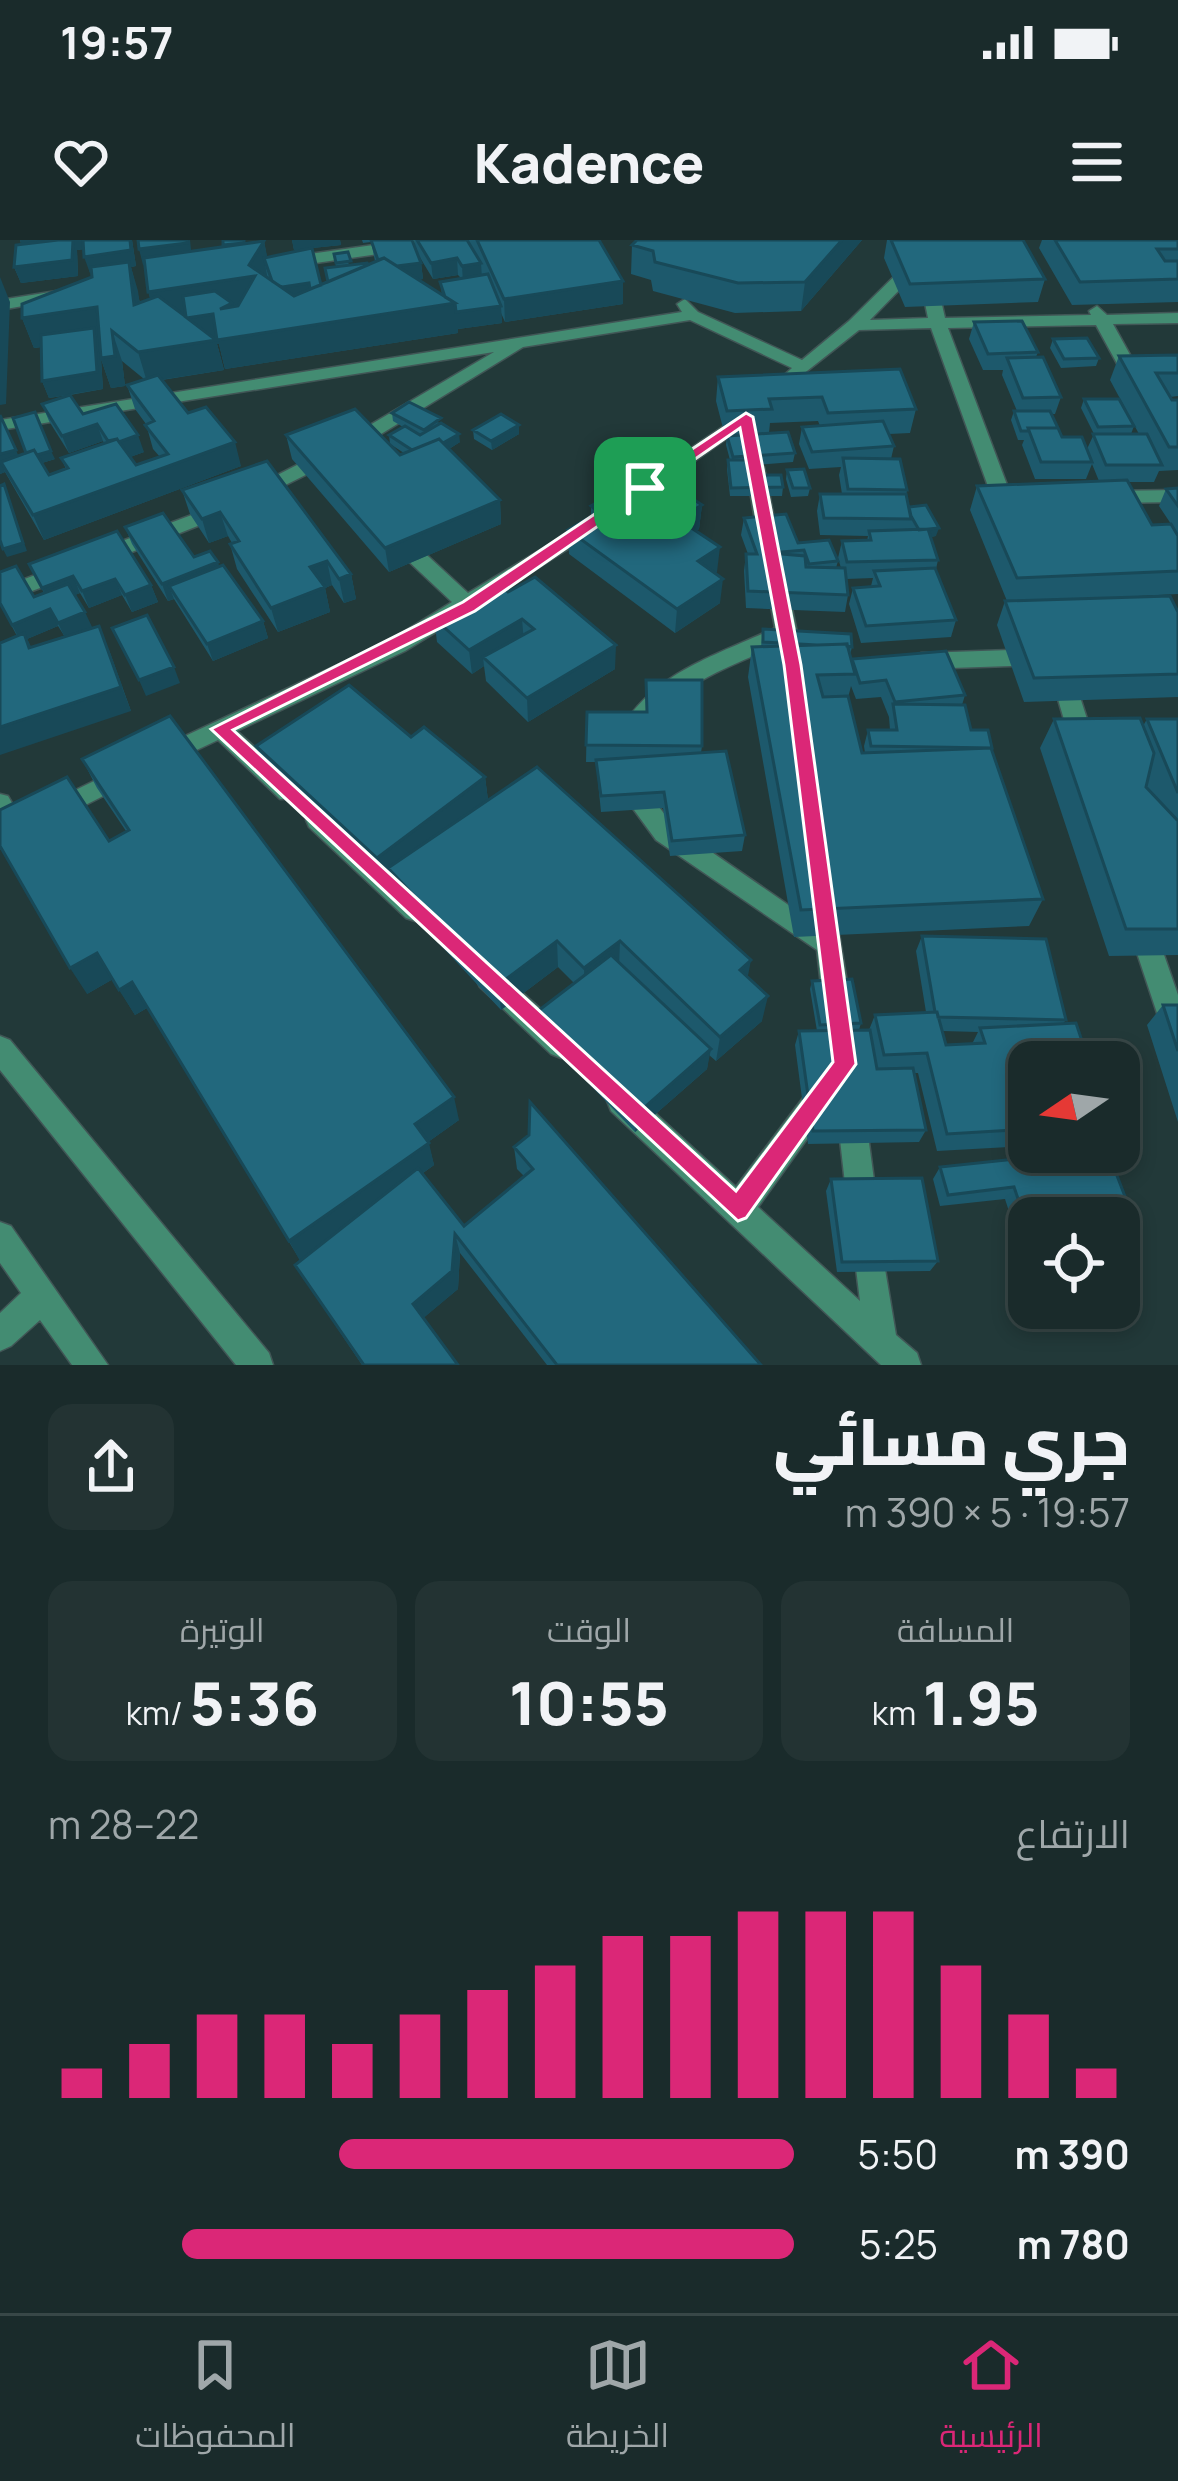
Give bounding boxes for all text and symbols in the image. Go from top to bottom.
text: 19:57 [60,11,173,73]
text: Kadence [474,125,704,199]
icon: heart [48,129,114,195]
icon: menu [1064,129,1130,195]
pin [594,437,696,539]
icon: arrive [612,455,678,521]
north arrow [1008,1041,1140,1173]
map controls [1008,1041,1140,1329]
button: locate [1008,1197,1140,1329]
text: جري مسائي [773,1395,1130,1485]
button: share [48,1404,174,1530]
text: 19:57 · 5 × 390 m [845,1485,1130,1539]
text: الوتيرة [180,1607,265,1652]
text: الوقت [547,1607,631,1652]
text: المسافة [897,1607,1014,1652]
text: 5:36 [189,1661,319,1743]
text: 10:55 [509,1661,669,1743]
text: 1.95 [923,1661,1040,1743]
text: /km [126,1690,189,1735]
text: km [872,1690,923,1735]
text: 22–28 m [48,1797,199,1851]
text: الارتفاع [1016,1806,1130,1860]
text: 5:50 [858,2127,938,2181]
text: 390 m [1015,2127,1130,2181]
text: 5:25 [859,2217,938,2271]
text: 780 m [1017,2217,1130,2271]
tab: المحفوظات [135,2332,296,2466]
tab: الخريطة [566,2332,669,2466]
tab: الرئيسية [939,2332,1043,2466]

